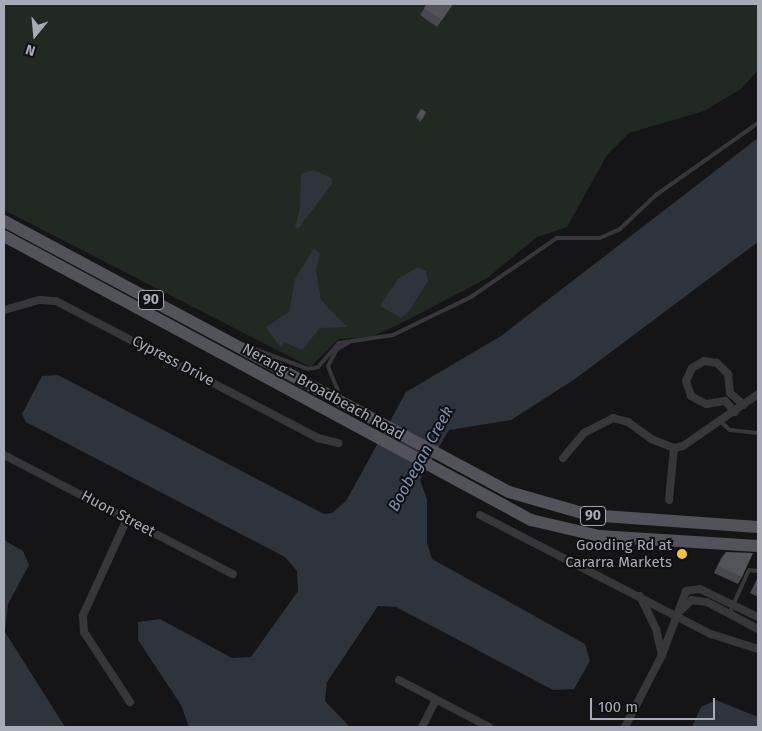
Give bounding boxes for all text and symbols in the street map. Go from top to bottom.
north arrow [10,10,60,60]
text: N [24,40,37,59]
road number: 90 [137,288,165,312]
street label: Cypress Drive [129,332,217,390]
street label: Nerang - Broadbeach Road [239,340,407,444]
water label: Boobegan Creek [384,403,458,515]
street label: Huon Street [78,487,158,541]
road number: 90 [579,504,607,528]
place label: Gooding Rd at Cararra Markets [565,536,672,571]
marker: Gooding Rd at Cararra Markets [676,548,688,560]
scale bar [592,688,717,720]
text: 100 m [598,698,638,716]

